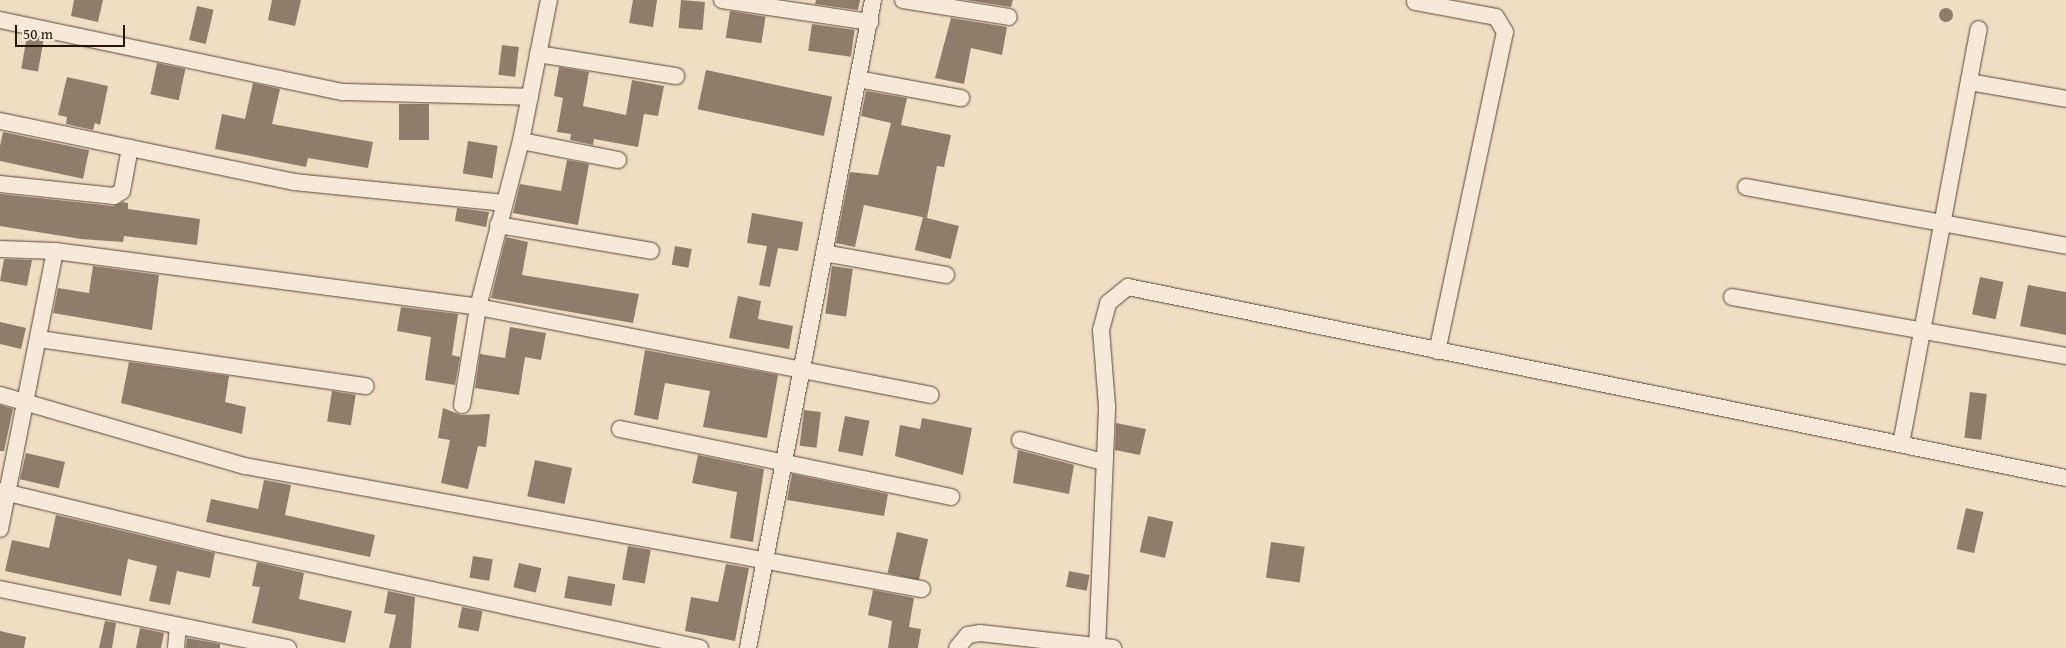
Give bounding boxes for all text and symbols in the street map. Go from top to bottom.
scale bar [18,15,128,47]
text: 50 m [23,23,53,44]

